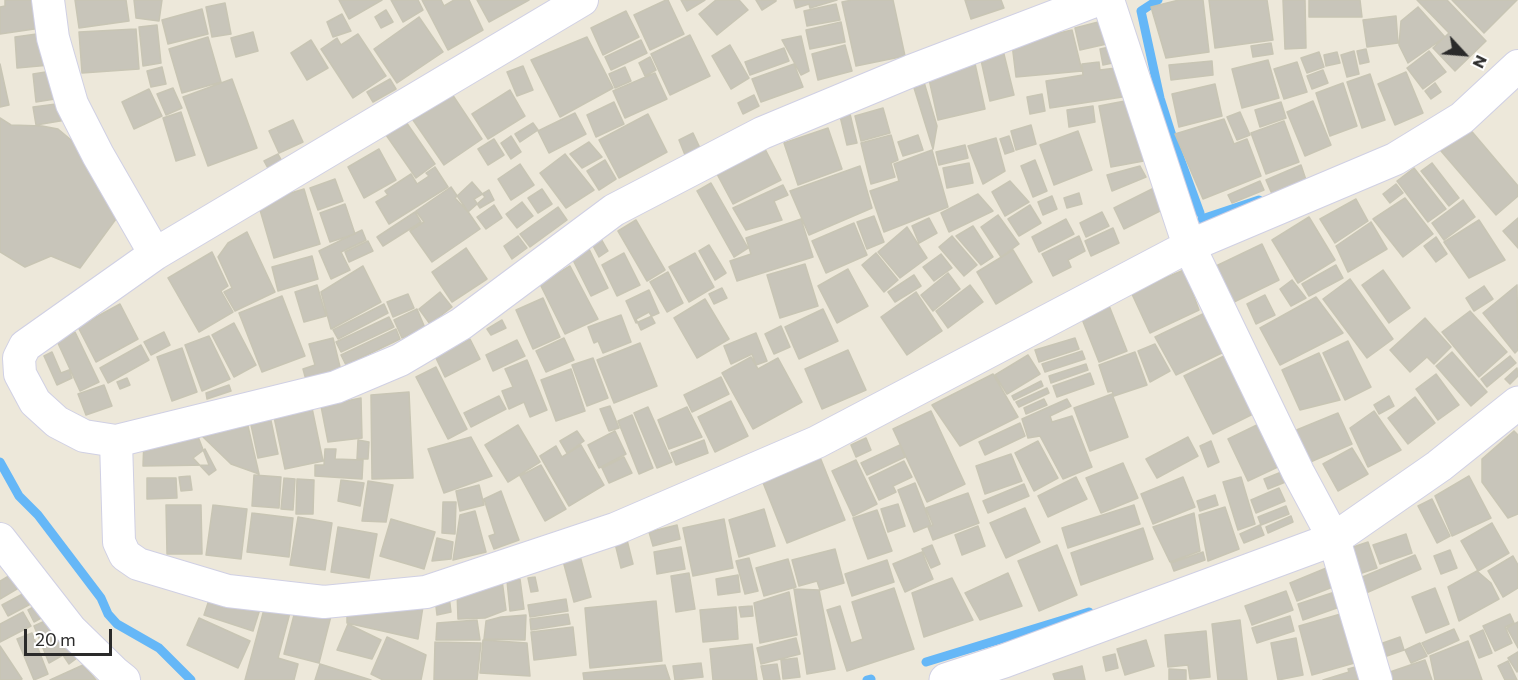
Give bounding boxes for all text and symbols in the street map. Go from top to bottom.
north arrow [1434,24,1494,84]
text: N [1469,53,1492,72]
scale bar [27,617,116,655]
text: 20 m [35,628,76,650]

